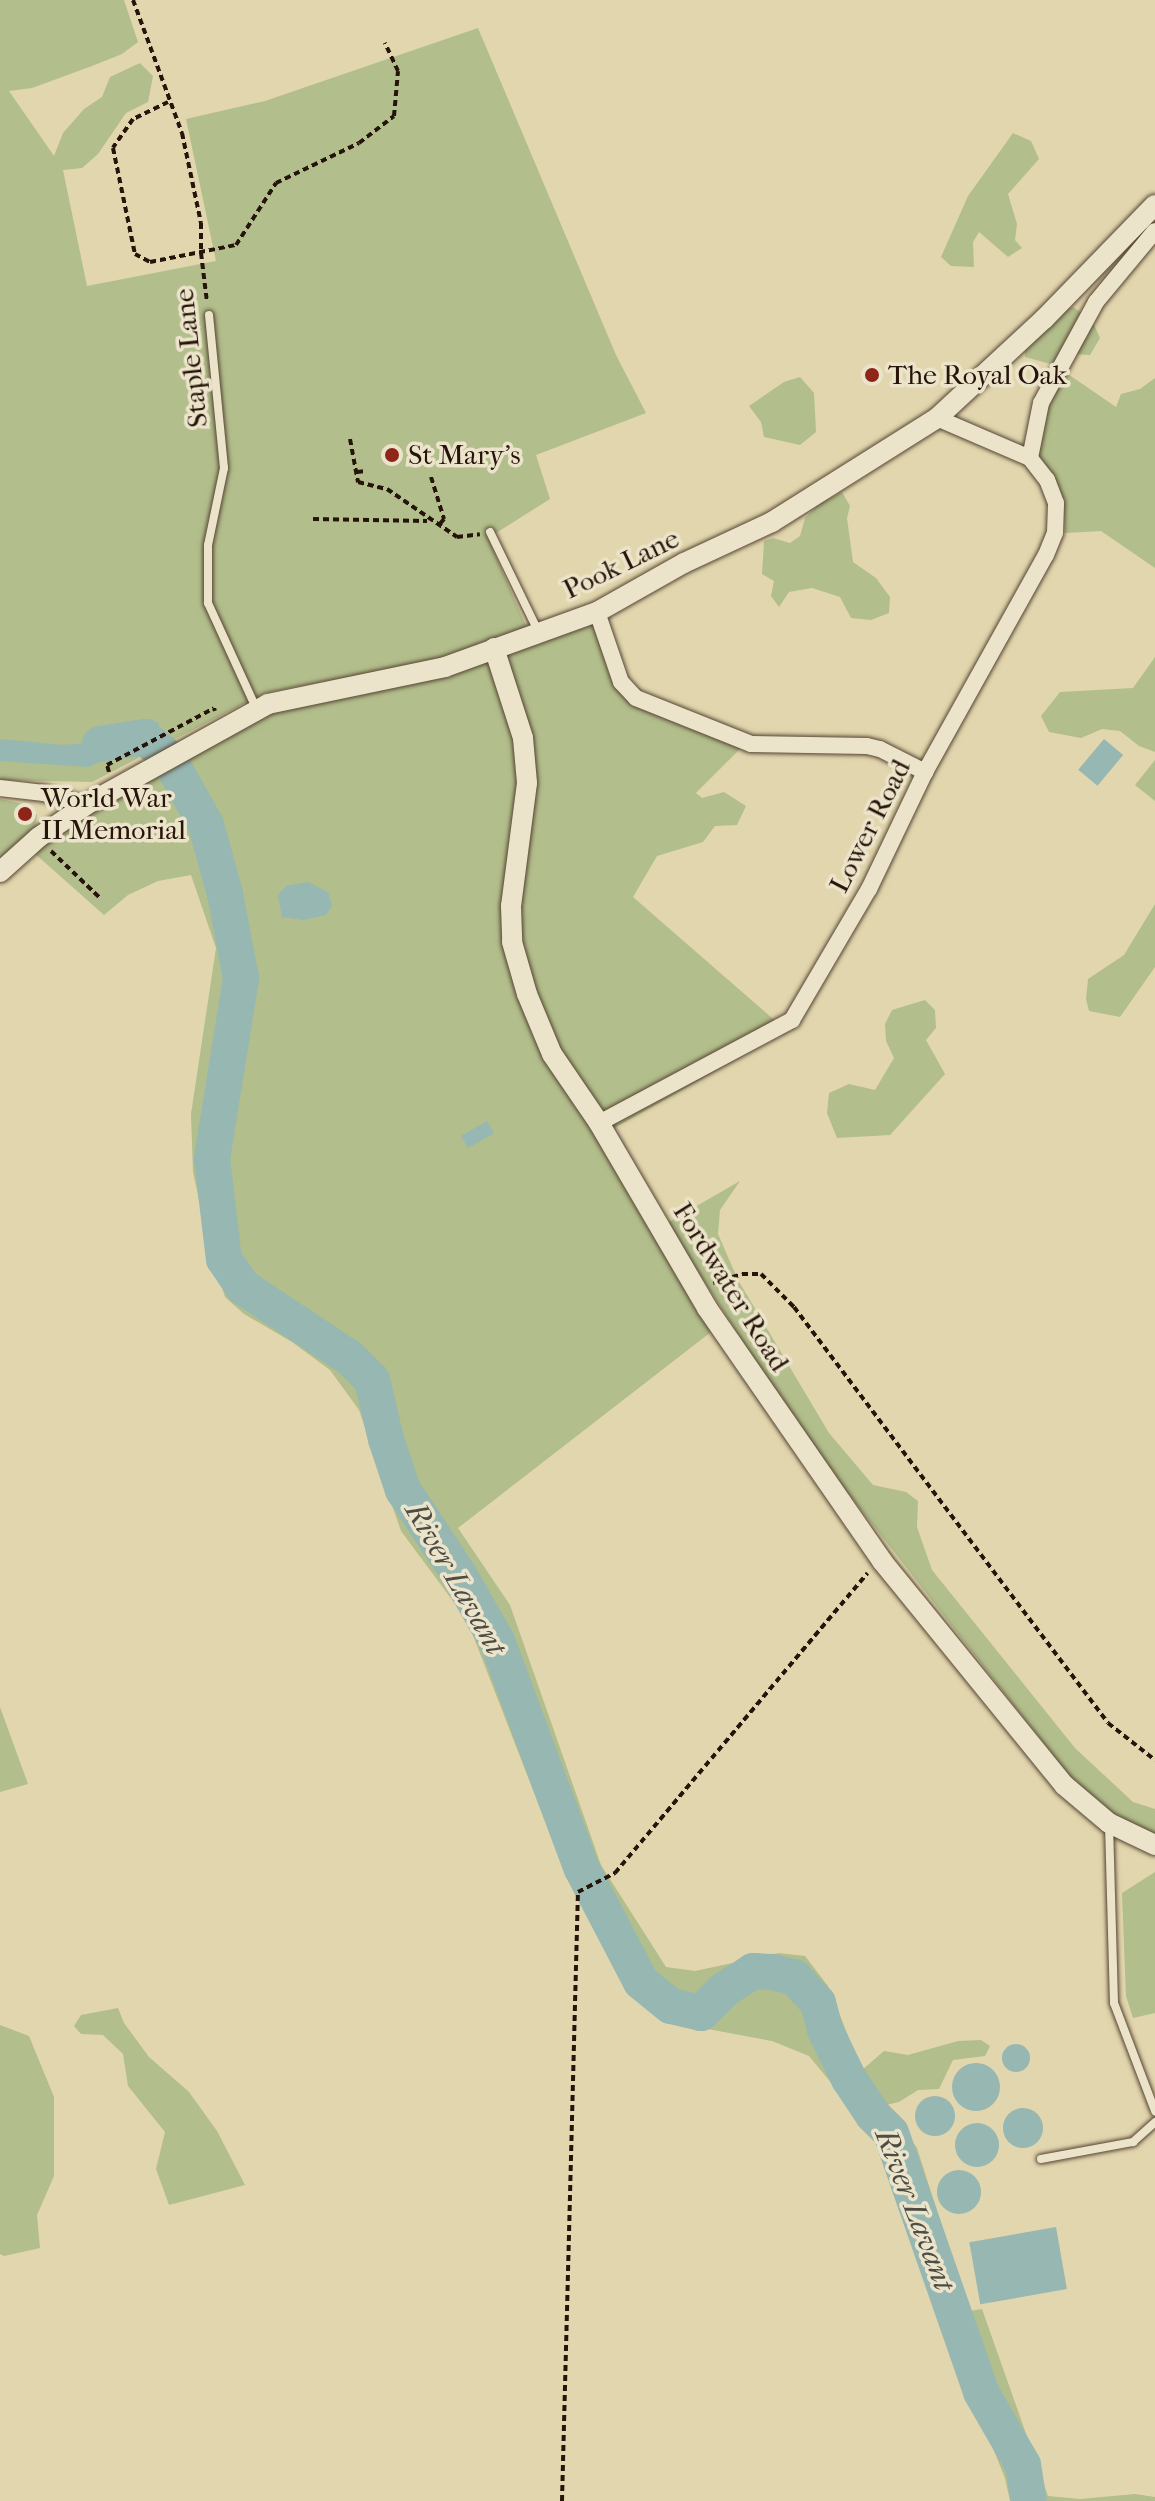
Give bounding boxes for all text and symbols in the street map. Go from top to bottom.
street label: Staple Lane [167,287,215,429]
place label: The Royal Oak [888,358,1067,392]
marker: The Royal Oak [863,366,881,384]
place label: St Mary's [408,438,521,472]
marker: St Mary's [383,446,401,464]
street label: Pook Lane [558,522,684,606]
street label: Lower Road [822,754,918,898]
place label: World War II Memorial [41,781,186,847]
marker: World War II Memorial [16,805,34,823]
street label: Fordwater Road [666,1196,796,1378]
water label: River Lavant [397,1496,513,1662]
water label: River Lavant [867,2124,961,2296]

